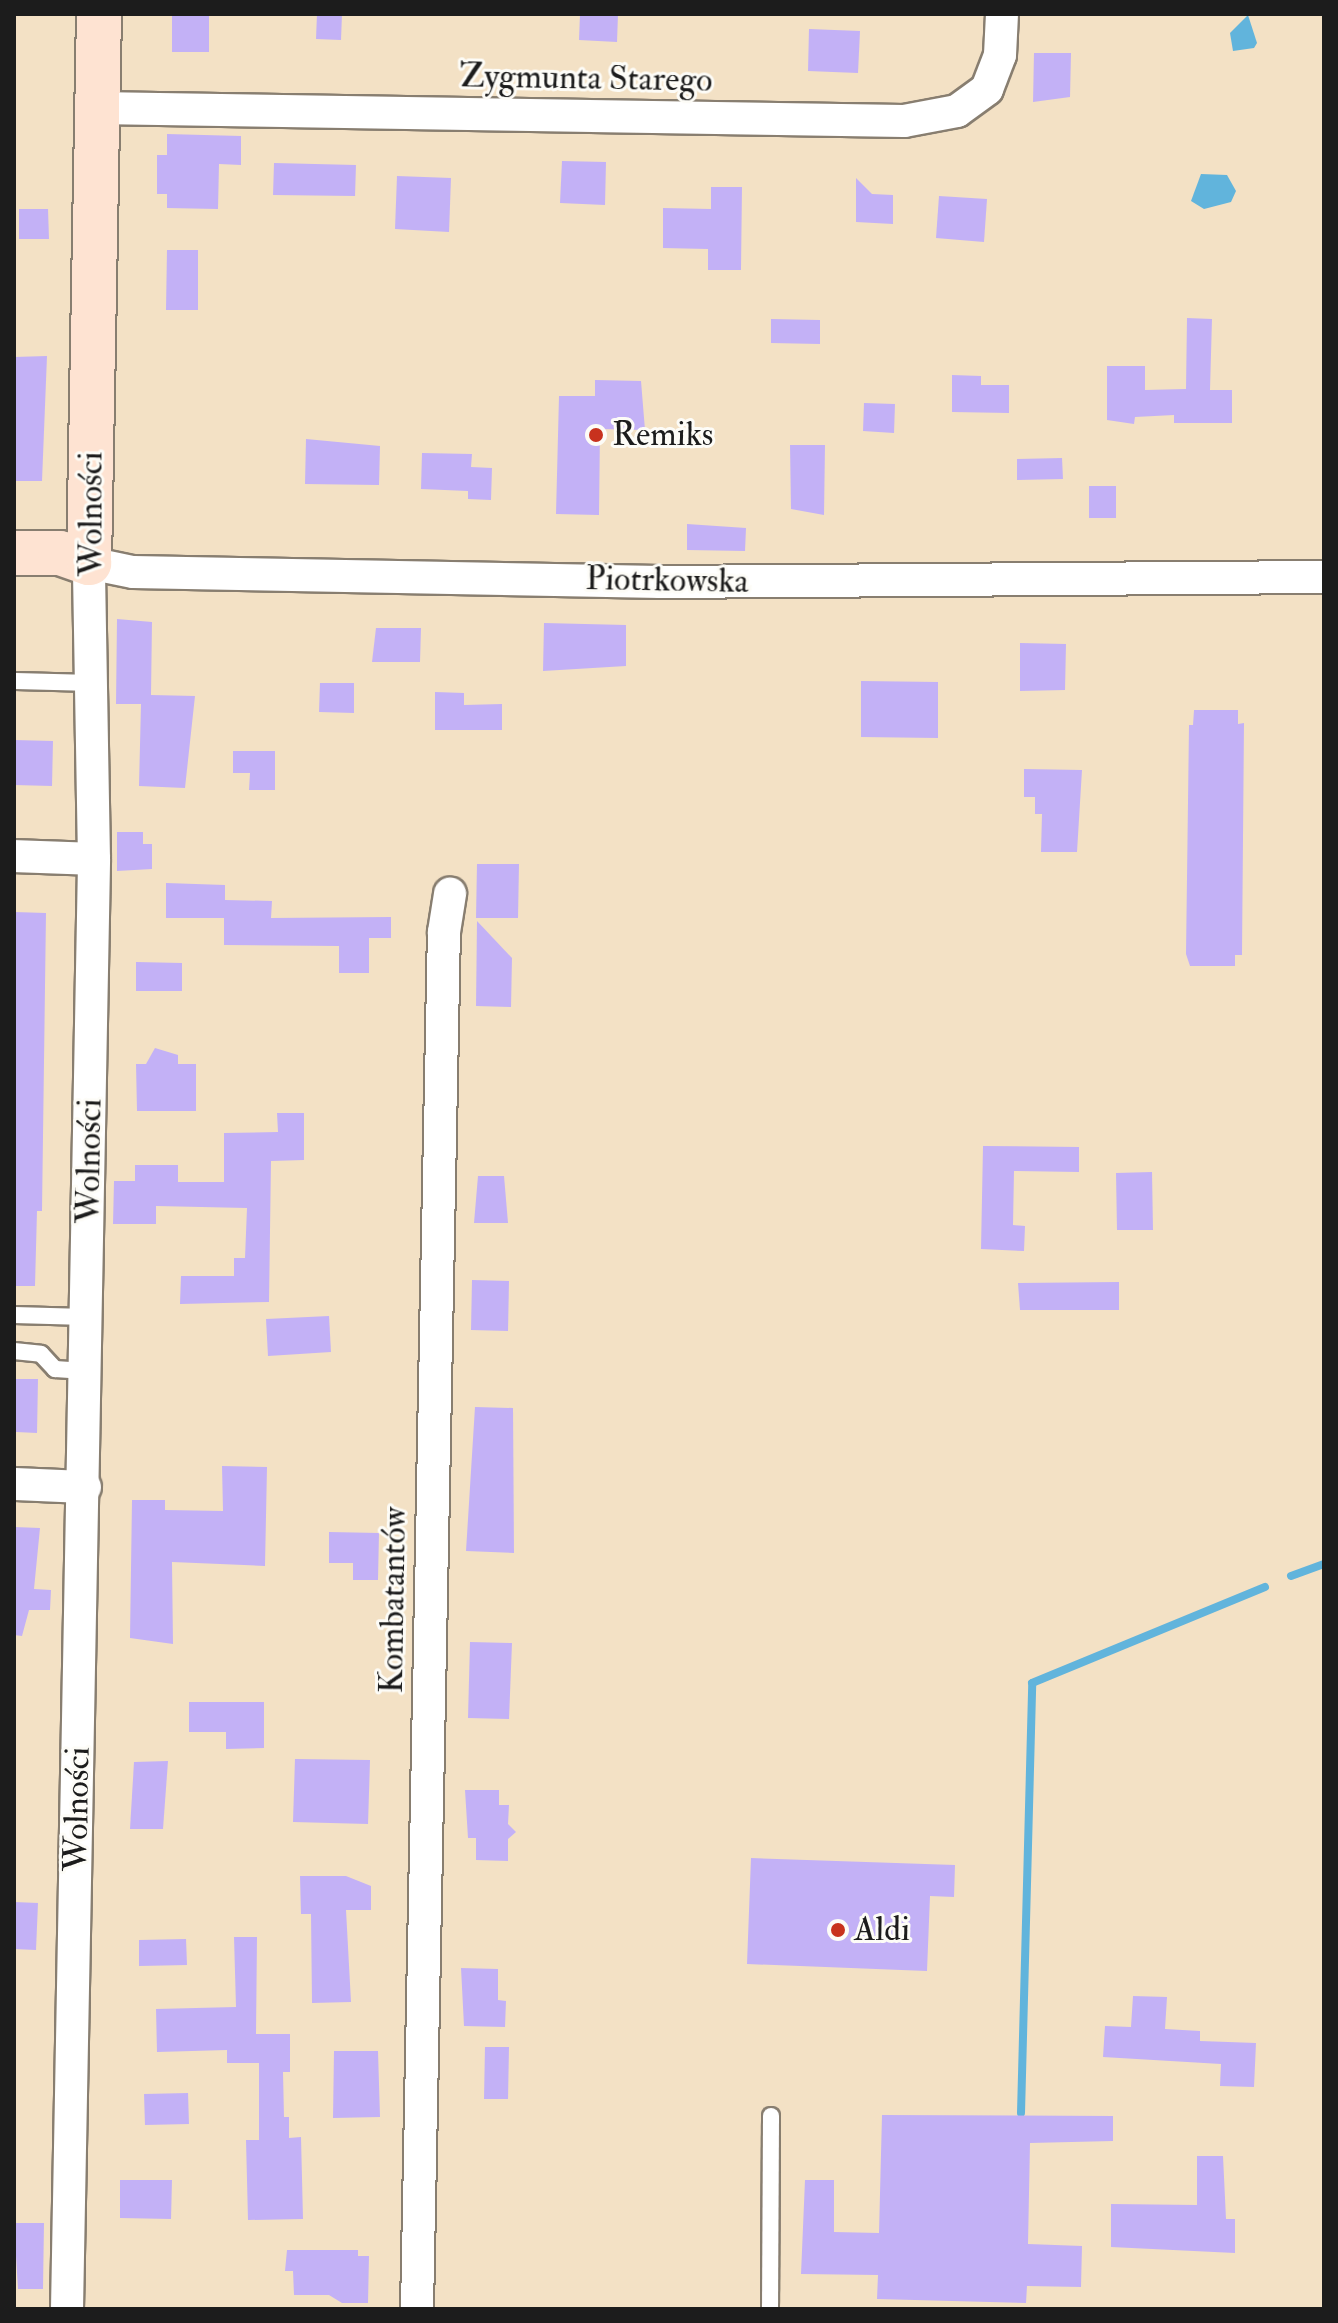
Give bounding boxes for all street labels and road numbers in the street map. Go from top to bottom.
street label: Zygmunta Starego [459,55,713,101]
street label: Wolności [71,452,111,576]
street label: Piotrkowska [585,558,749,602]
street label: Wolności [68,1098,110,1224]
street label: Kombatantów [371,1506,415,1694]
street label: Wolności [56,1746,98,1872]

